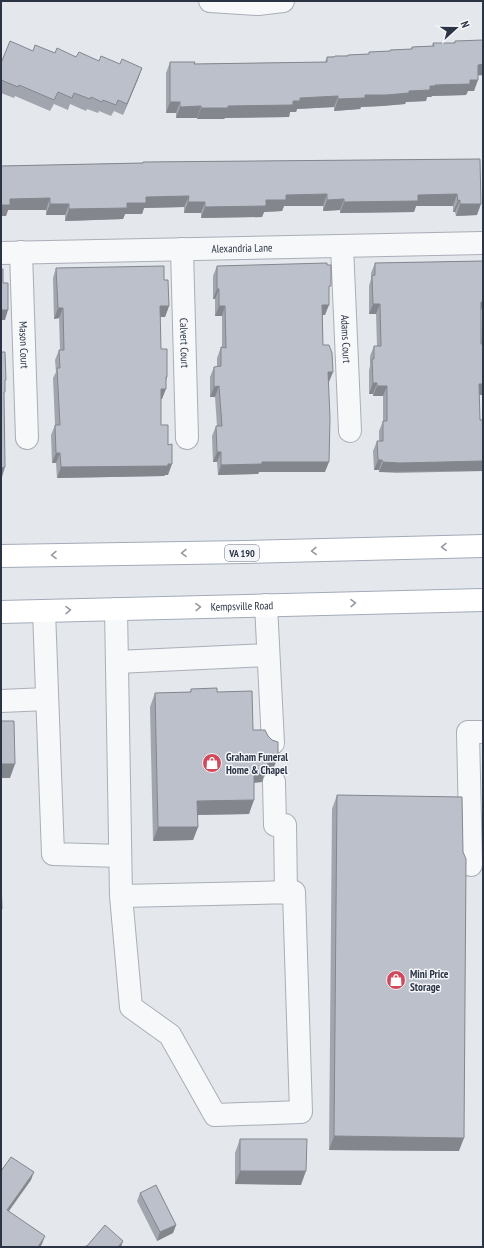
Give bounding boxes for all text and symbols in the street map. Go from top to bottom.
north arrow [436,8,476,48]
text: N [458,19,473,30]
street label: Alexandria Lane [211,240,273,256]
street label: Adams Court [338,315,354,363]
street label: Calvert Court [177,318,192,368]
street label: Mason Court [16,321,32,369]
one-way arrow [441,543,447,551]
road number: VA 190 [225,545,259,561]
one-way arrow [311,546,317,555]
one-way arrow [181,549,187,557]
one-way arrow [51,551,57,559]
street label: Kempsville Road [210,598,274,614]
one-way arrow [350,599,356,607]
one-way arrow [195,603,201,611]
one-way arrow [65,606,71,614]
place label: Graham Funeral Home & Chapel [226,750,288,777]
shop icon: Graham Funeral Home & Chapel [201,752,223,774]
place label: Mini Price Storage [410,967,449,994]
shop icon: Mini Price Storage [385,969,407,991]

